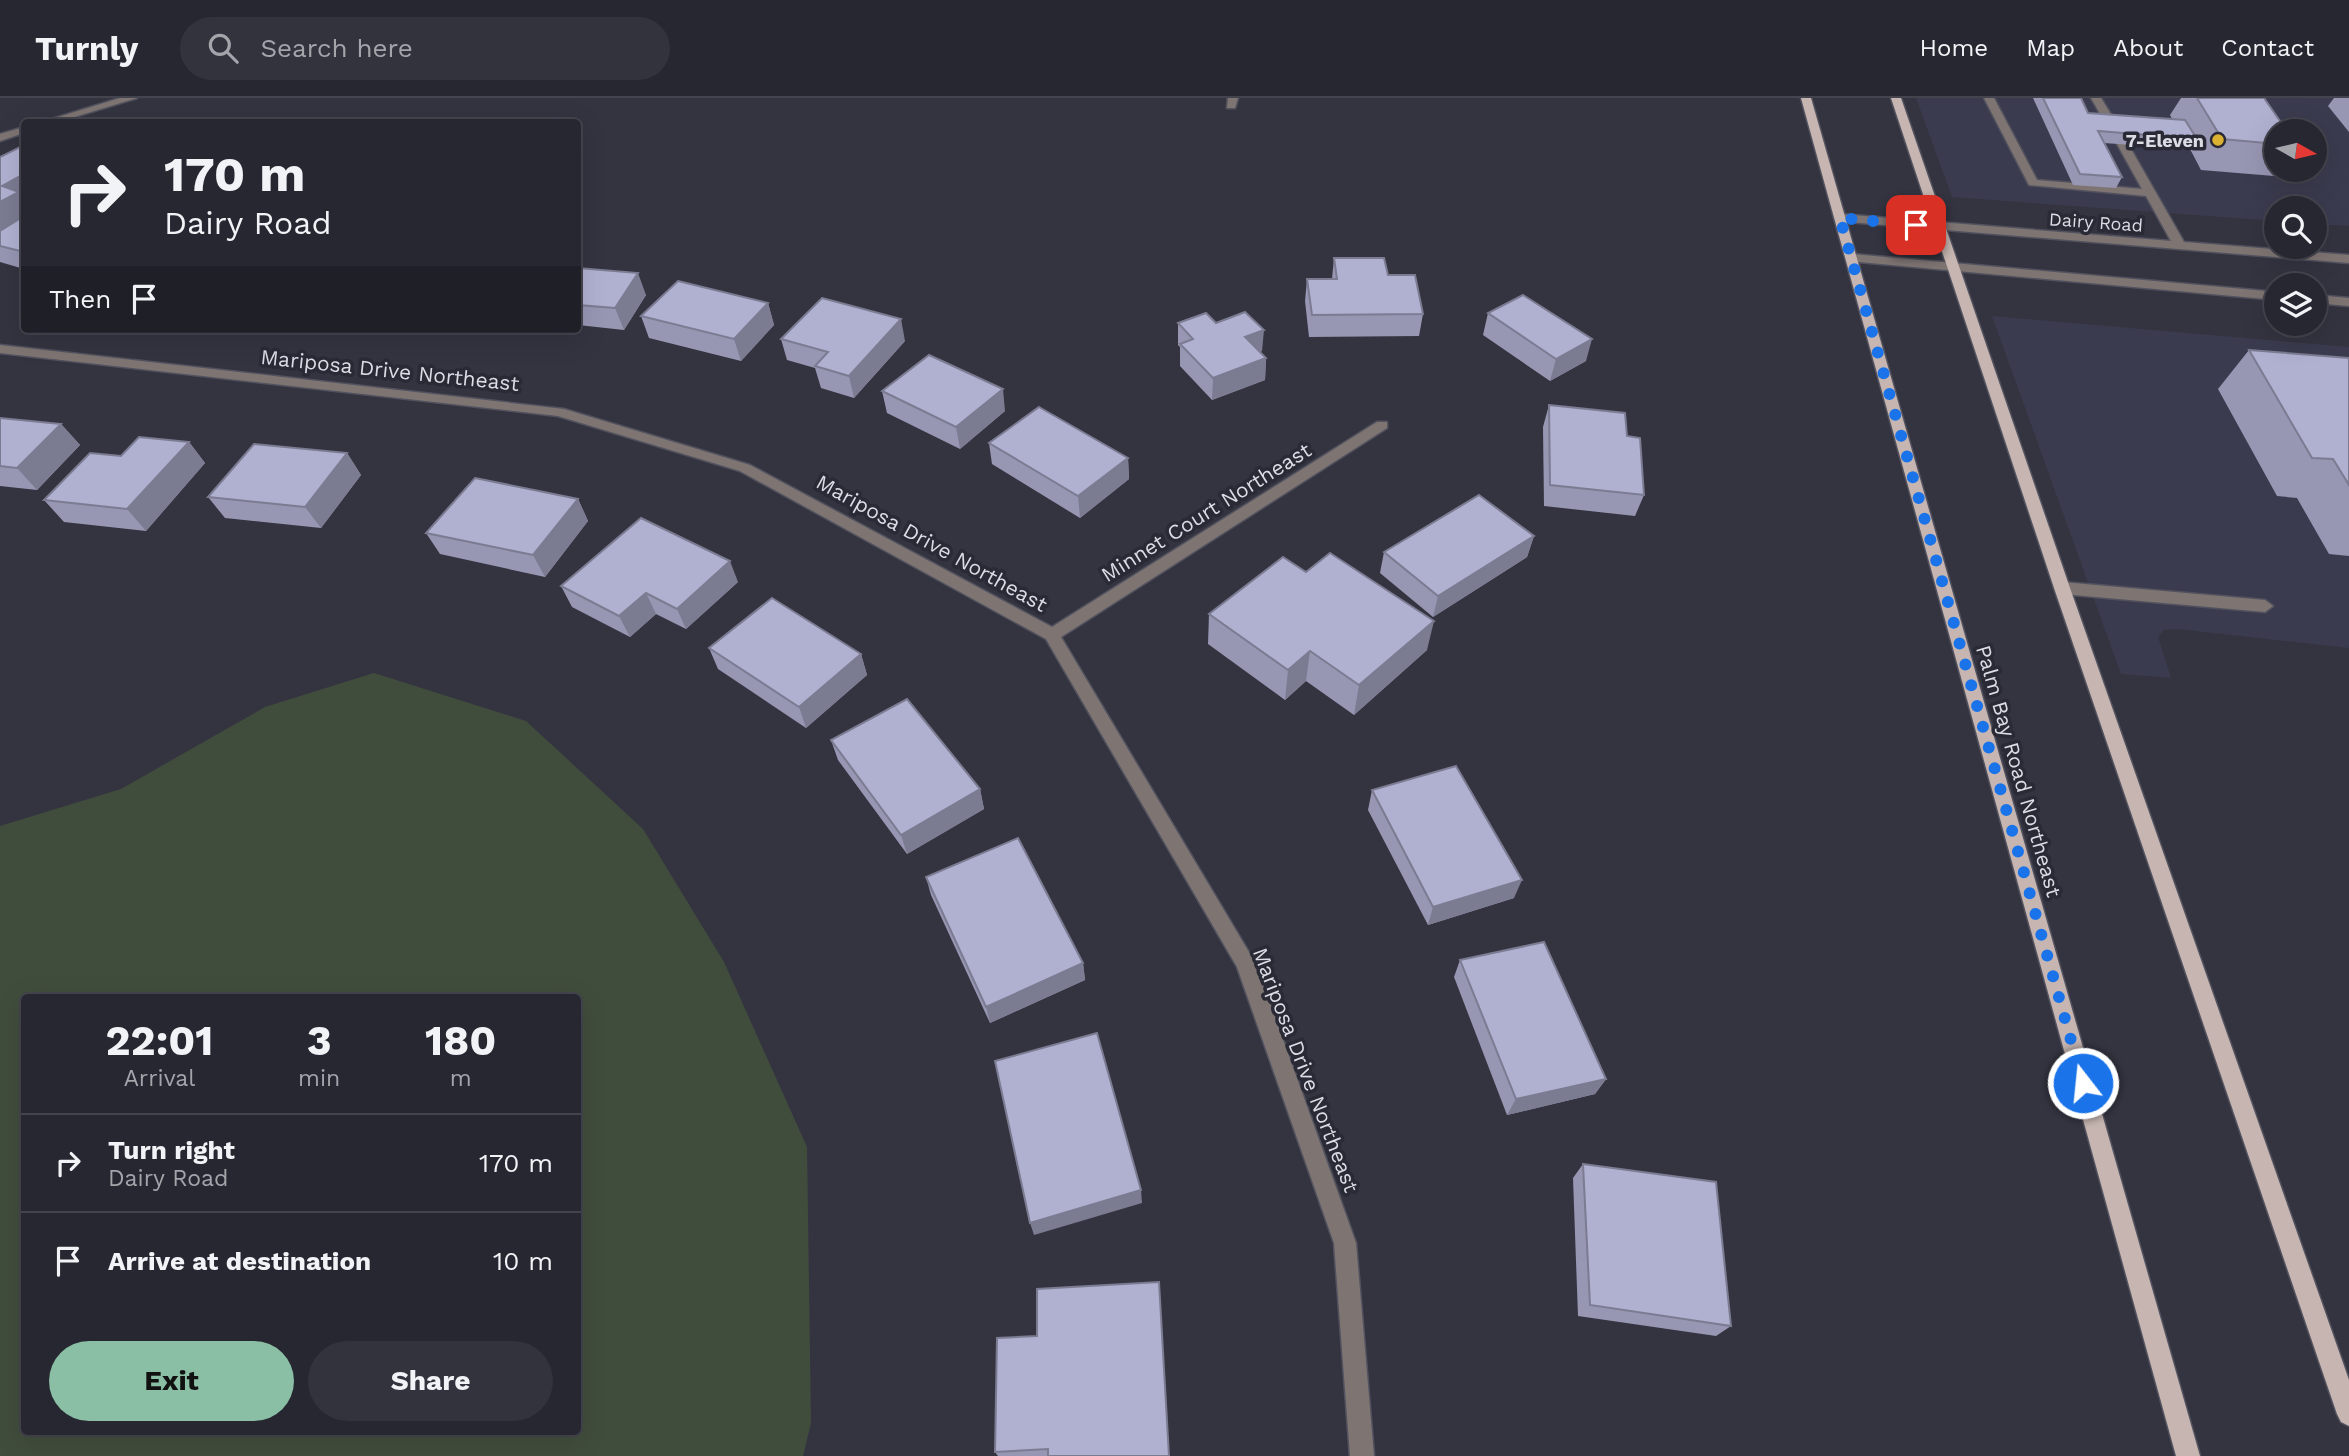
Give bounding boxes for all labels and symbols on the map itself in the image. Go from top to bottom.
north arrow [2264,119,2328,182]
place label: 7-Eleven [2126,130,2204,151]
marker: 7-Eleven [2210,132,2226,148]
pin [1886,195,1946,255]
street label: Dairy Road [2048,208,2144,236]
street label: Mariposa Drive Northeast [259,344,521,396]
street label: Minnet Court Northeast [1097,437,1316,587]
street label: Mariposa Drive Northeast [812,469,1052,617]
street label: Palm Bay Road Northeast [1971,642,2067,900]
street label: Mariposa Drive Northeast [1248,944,1364,1196]
position arrow [2046,1046,2120,1120]

